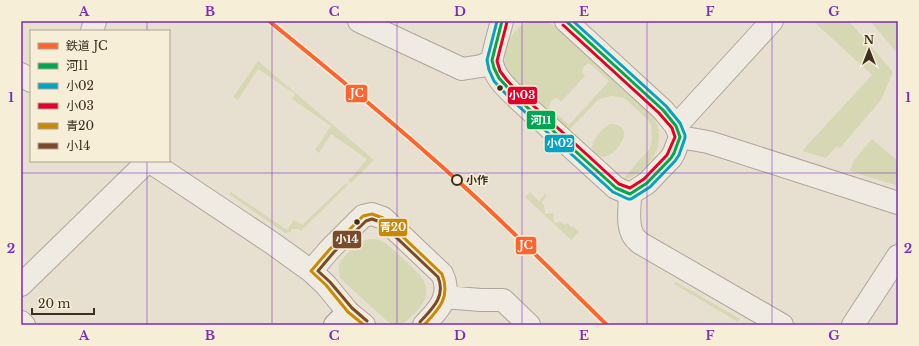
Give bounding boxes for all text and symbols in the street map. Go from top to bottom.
text: A [78,3,90,20]
text: B [205,3,215,20]
text: C [329,3,340,20]
text: D [454,3,466,20]
text: E [579,3,589,20]
text: F [706,3,715,20]
text: G [828,3,840,20]
legend [30,30,170,162]
north arrow [849,30,889,70]
text: N [864,33,875,47]
text: 鉄道 JC [66,38,108,53]
text: 河11 [66,58,89,73]
text: 小02 [66,78,94,93]
unlabelled marker [495,83,505,93]
line badge: JC [345,84,368,103]
text: JC [348,86,364,100]
line badge: 小03 [507,86,538,105]
text: 小03 [509,88,535,102]
text: 1 [8,89,14,106]
text: 1 [905,89,911,106]
text: 小03 [66,98,94,113]
line badge: 河11 [526,110,556,130]
text: 河11 [531,113,551,127]
text: 青20 [66,118,94,133]
line badge: 小02 [544,134,575,153]
text: 小02 [547,136,573,150]
text: 小14 [66,138,90,153]
place label: 小作 [466,173,488,187]
marker: 小作 [451,174,463,186]
unlabelled marker [352,217,362,227]
line badge: 青20 [378,218,408,237]
text: 青20 [380,220,406,234]
line badge: 小14 [332,230,362,249]
text: 小14 [335,232,359,246]
line badge: JC [515,236,537,255]
text: JC [517,238,533,252]
text: 2 [7,240,15,257]
text: 2 [904,240,912,257]
scale bar [32,290,94,316]
text: 20 m [38,296,70,311]
text: A [78,327,90,344]
text: B [205,327,215,344]
text: C [329,327,340,344]
text: D [454,327,466,344]
text: E [579,327,589,344]
text: F [706,327,715,344]
text: G [828,327,840,344]

